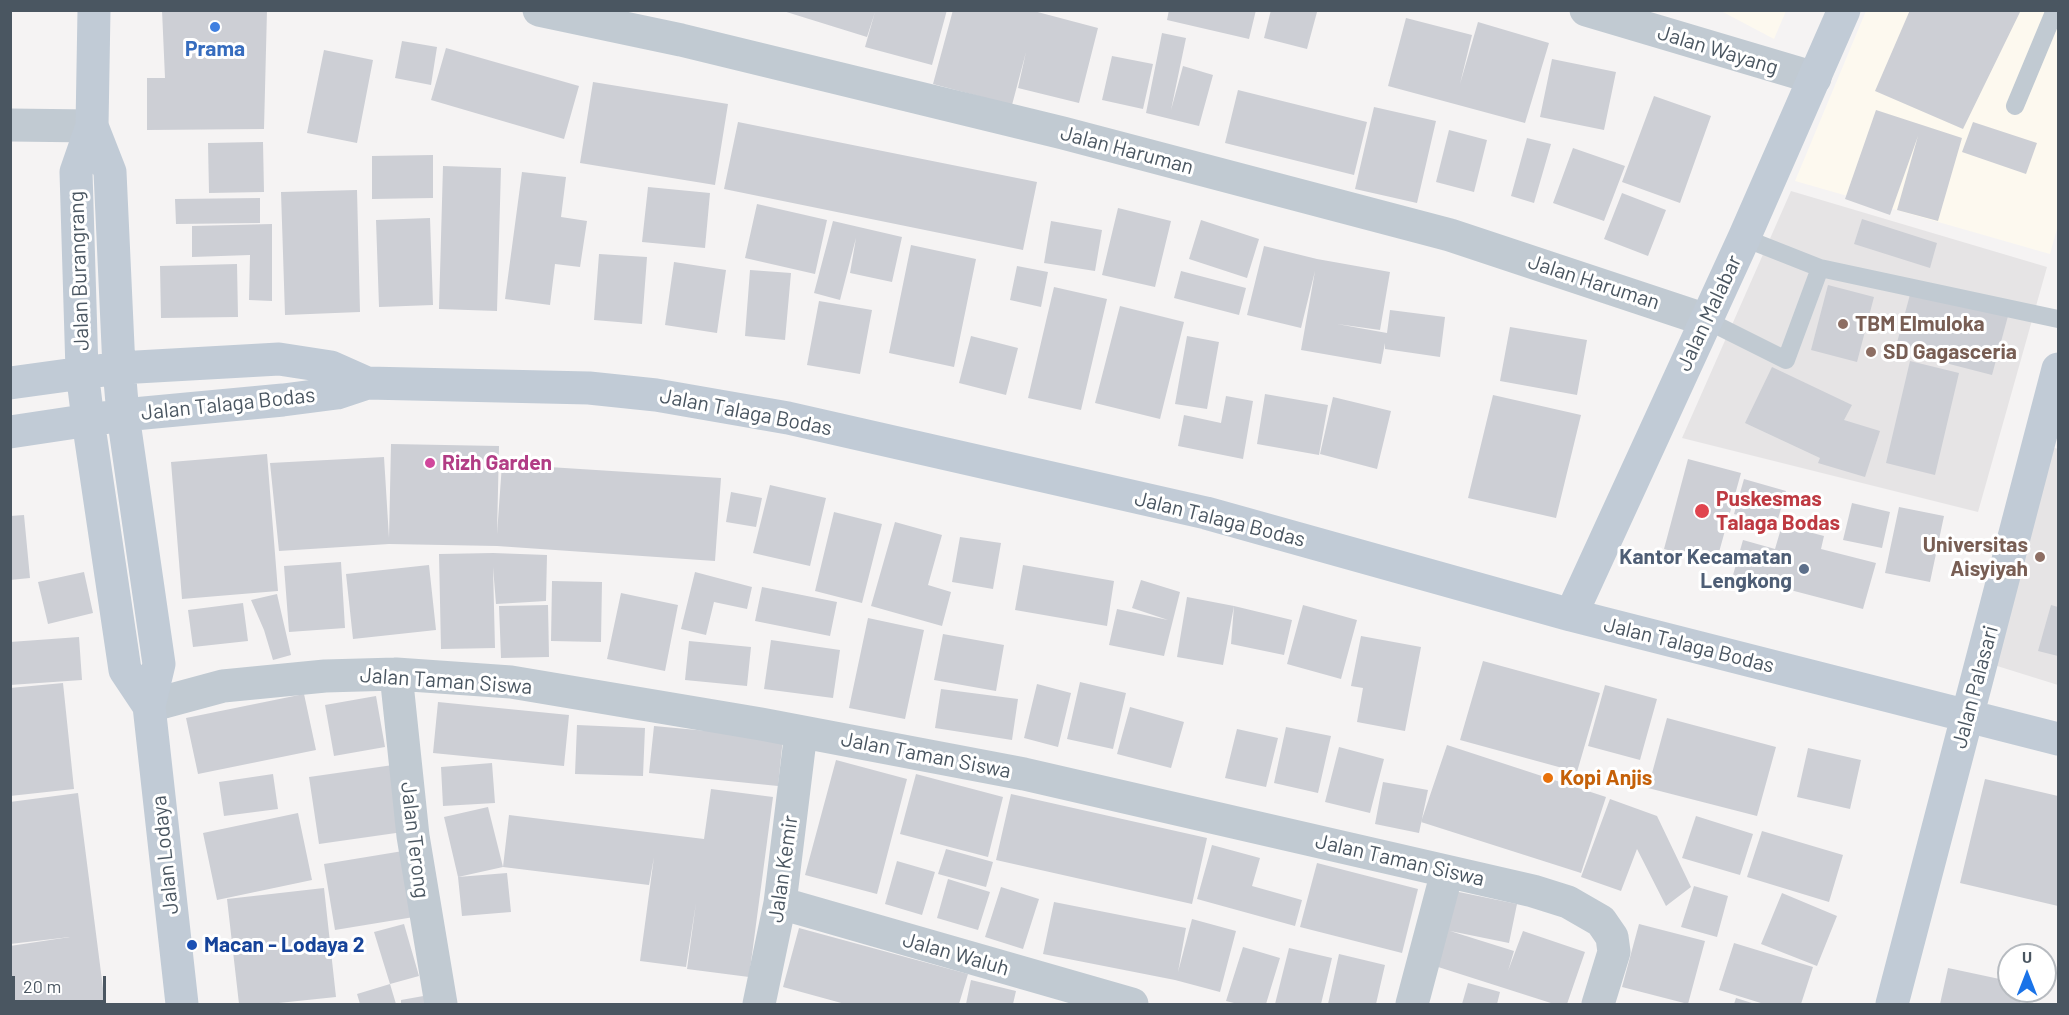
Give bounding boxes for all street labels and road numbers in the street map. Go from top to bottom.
street label: Jalan Wayang [1655,20,1781,80]
street label: Jalan Haruman [1058,120,1196,180]
street label: Jalan Burangrang [64,191,94,351]
street label: Jalan Haruman [1525,249,1663,315]
street label: Jalan Malabar [1671,251,1747,375]
street label: Jalan Talaga Bodas [140,382,316,426]
street label: Jalan Talaga Bodas [658,383,834,441]
street label: Jalan Talaga Bodas [1132,486,1308,552]
street label: Jalan Talaga Bodas [1601,612,1777,678]
street label: Jalan Palasari [1946,623,2004,751]
street label: Jalan Taman Siswa [359,662,533,700]
street label: Jalan Taman Siswa [839,726,1013,784]
street label: Jalan Terong [395,780,435,900]
street label: Jalan Lodaya [146,794,184,916]
street label: Jalan Kemir [763,814,803,924]
street label: Jalan Taman Siswa [1313,828,1487,892]
street label: Jalan Waluh [900,927,1012,981]

